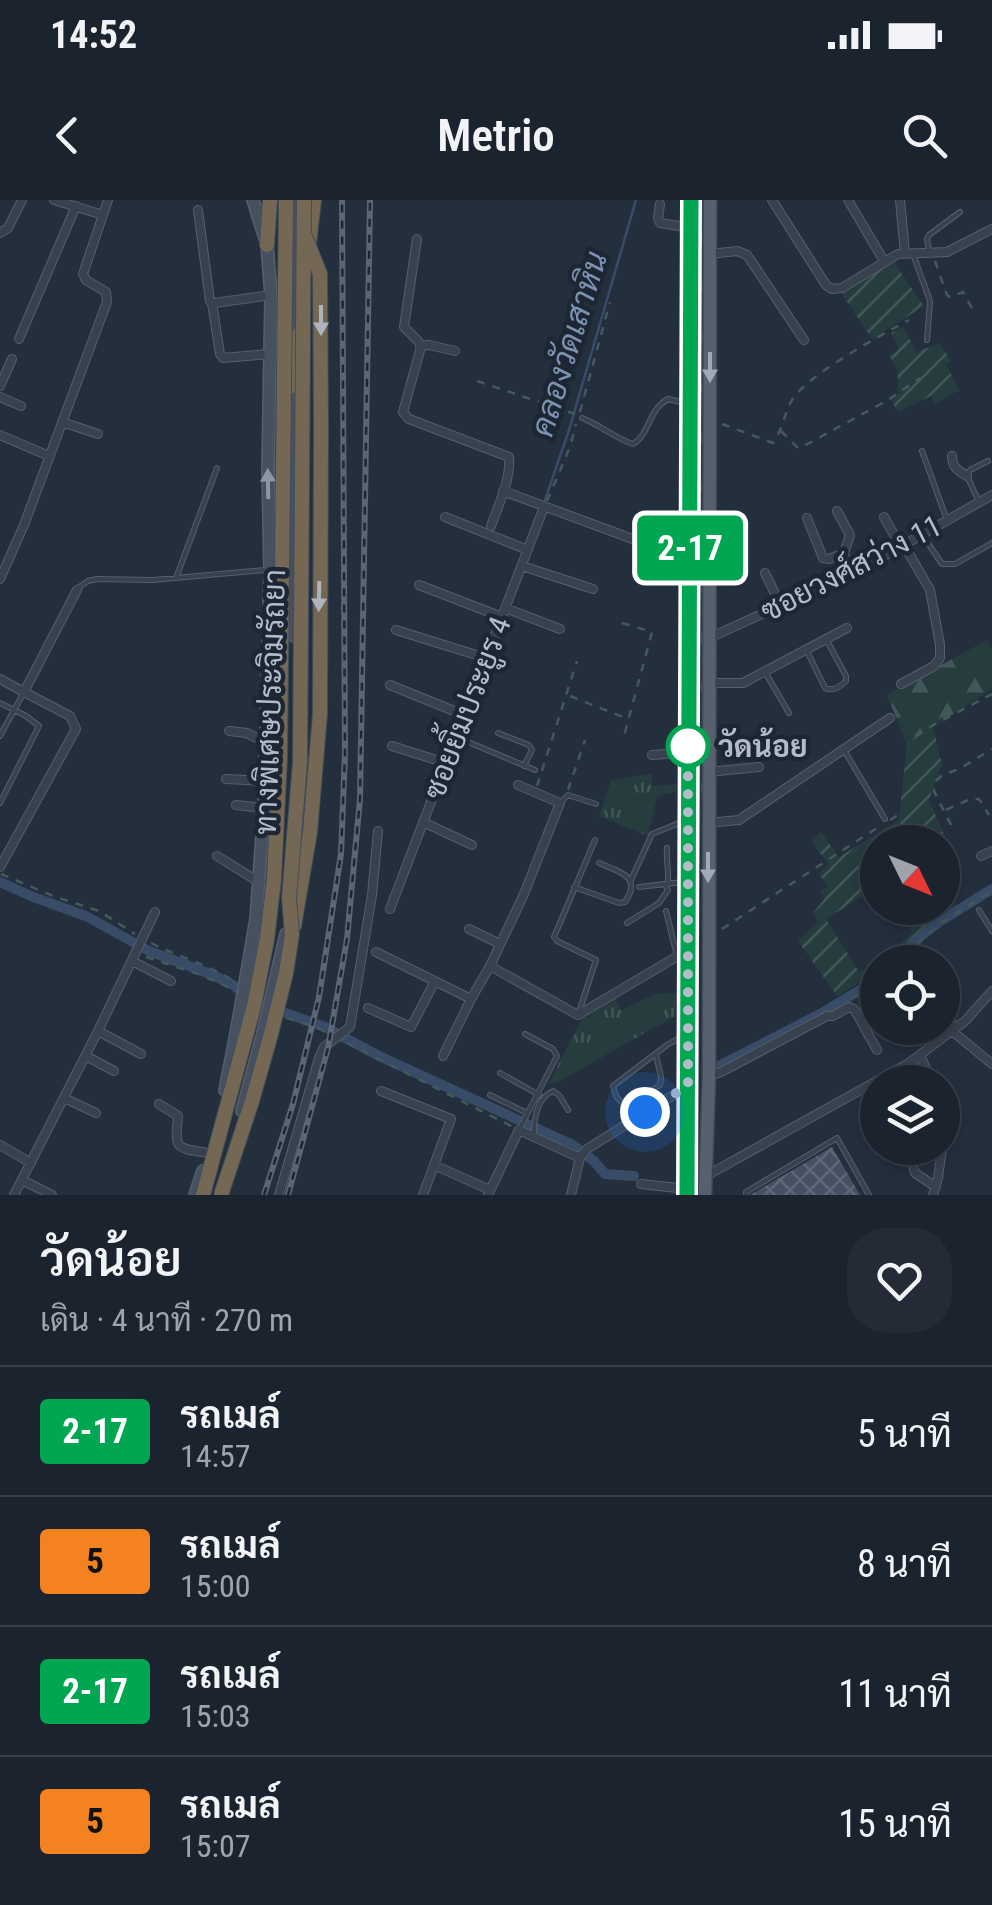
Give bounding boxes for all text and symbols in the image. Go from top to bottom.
text: 14:52 [50,13,137,57]
icon: back [40,108,95,163]
icon: search [897,108,952,163]
text: Metrio [437,109,555,162]
water label: คลองวัดเสาหิน [523,247,615,441]
one-way arrow [313,304,329,336]
one-way arrow [702,352,718,384]
one-way arrow [260,468,276,500]
street label: ซอยวงศ์สว่าง 11 [754,506,947,628]
line badge: 2-17 [620,516,760,580]
text: 2-17 [657,528,723,569]
street label: ทางพิเศษประจิมรัถยา [247,568,292,836]
one-way arrow [311,580,327,612]
street label: ซอยยิ้มประยูร 4 [409,609,521,805]
marker: วัดน้อย [667,725,709,767]
place label: วัดน้อย [718,727,808,764]
north arrow [860,825,960,925]
map controls [860,825,960,1165]
one-way arrow [700,852,716,884]
button: locate [860,945,960,1045]
button: layers [860,1065,960,1165]
your location [620,1087,670,1137]
button: heart [847,1228,952,1333]
text: วัดน้อย [40,1231,182,1288]
text: เดิน · 4 นาที · 270 m [40,1301,293,1339]
text: รถเมล์ [180,1393,281,1437]
text: 2-17 [62,1411,128,1452]
text: 5 นาที [857,1412,952,1456]
text: 14:57 [180,1437,251,1475]
text: รถเมล์ [180,1523,281,1567]
text: 5 [86,1541,104,1582]
text: 8 นาที [857,1542,952,1586]
text: 15:00 [180,1567,251,1605]
text: รถเมล์ [180,1653,281,1697]
text: 2-17 [62,1671,128,1712]
text: 11 นาที [838,1672,952,1716]
text: 15:03 [180,1697,251,1735]
text: รถเมล์ [180,1783,281,1827]
text: 5 [86,1801,104,1842]
text: 15 นาที [838,1802,952,1846]
text: 15:07 [180,1827,251,1865]

